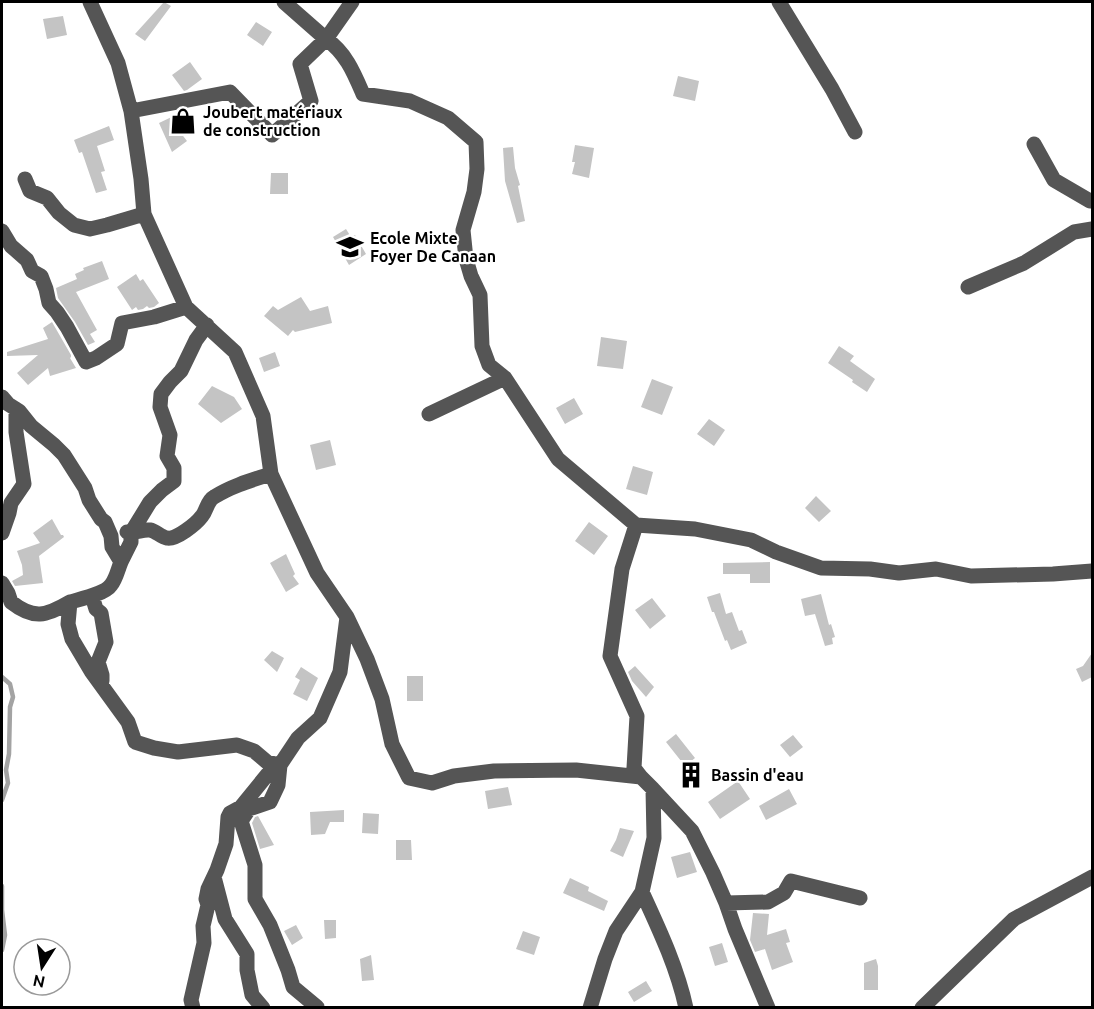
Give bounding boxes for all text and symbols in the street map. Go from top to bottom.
place label: Joubert matériaux de construction [203,103,343,139]
shop icon: Joubert matériaux de construction [168,106,198,136]
place label: Ecole Mixte Foyer De Canaan [370,229,496,265]
school or university icon: Ecole Mixte Foyer De Canaan [335,232,365,262]
building icon: Bassin d'eau [676,760,706,790]
place label: Bassin d'eau [711,766,804,784]
north arrow [12,937,72,997]
text: N [31,972,47,992]

